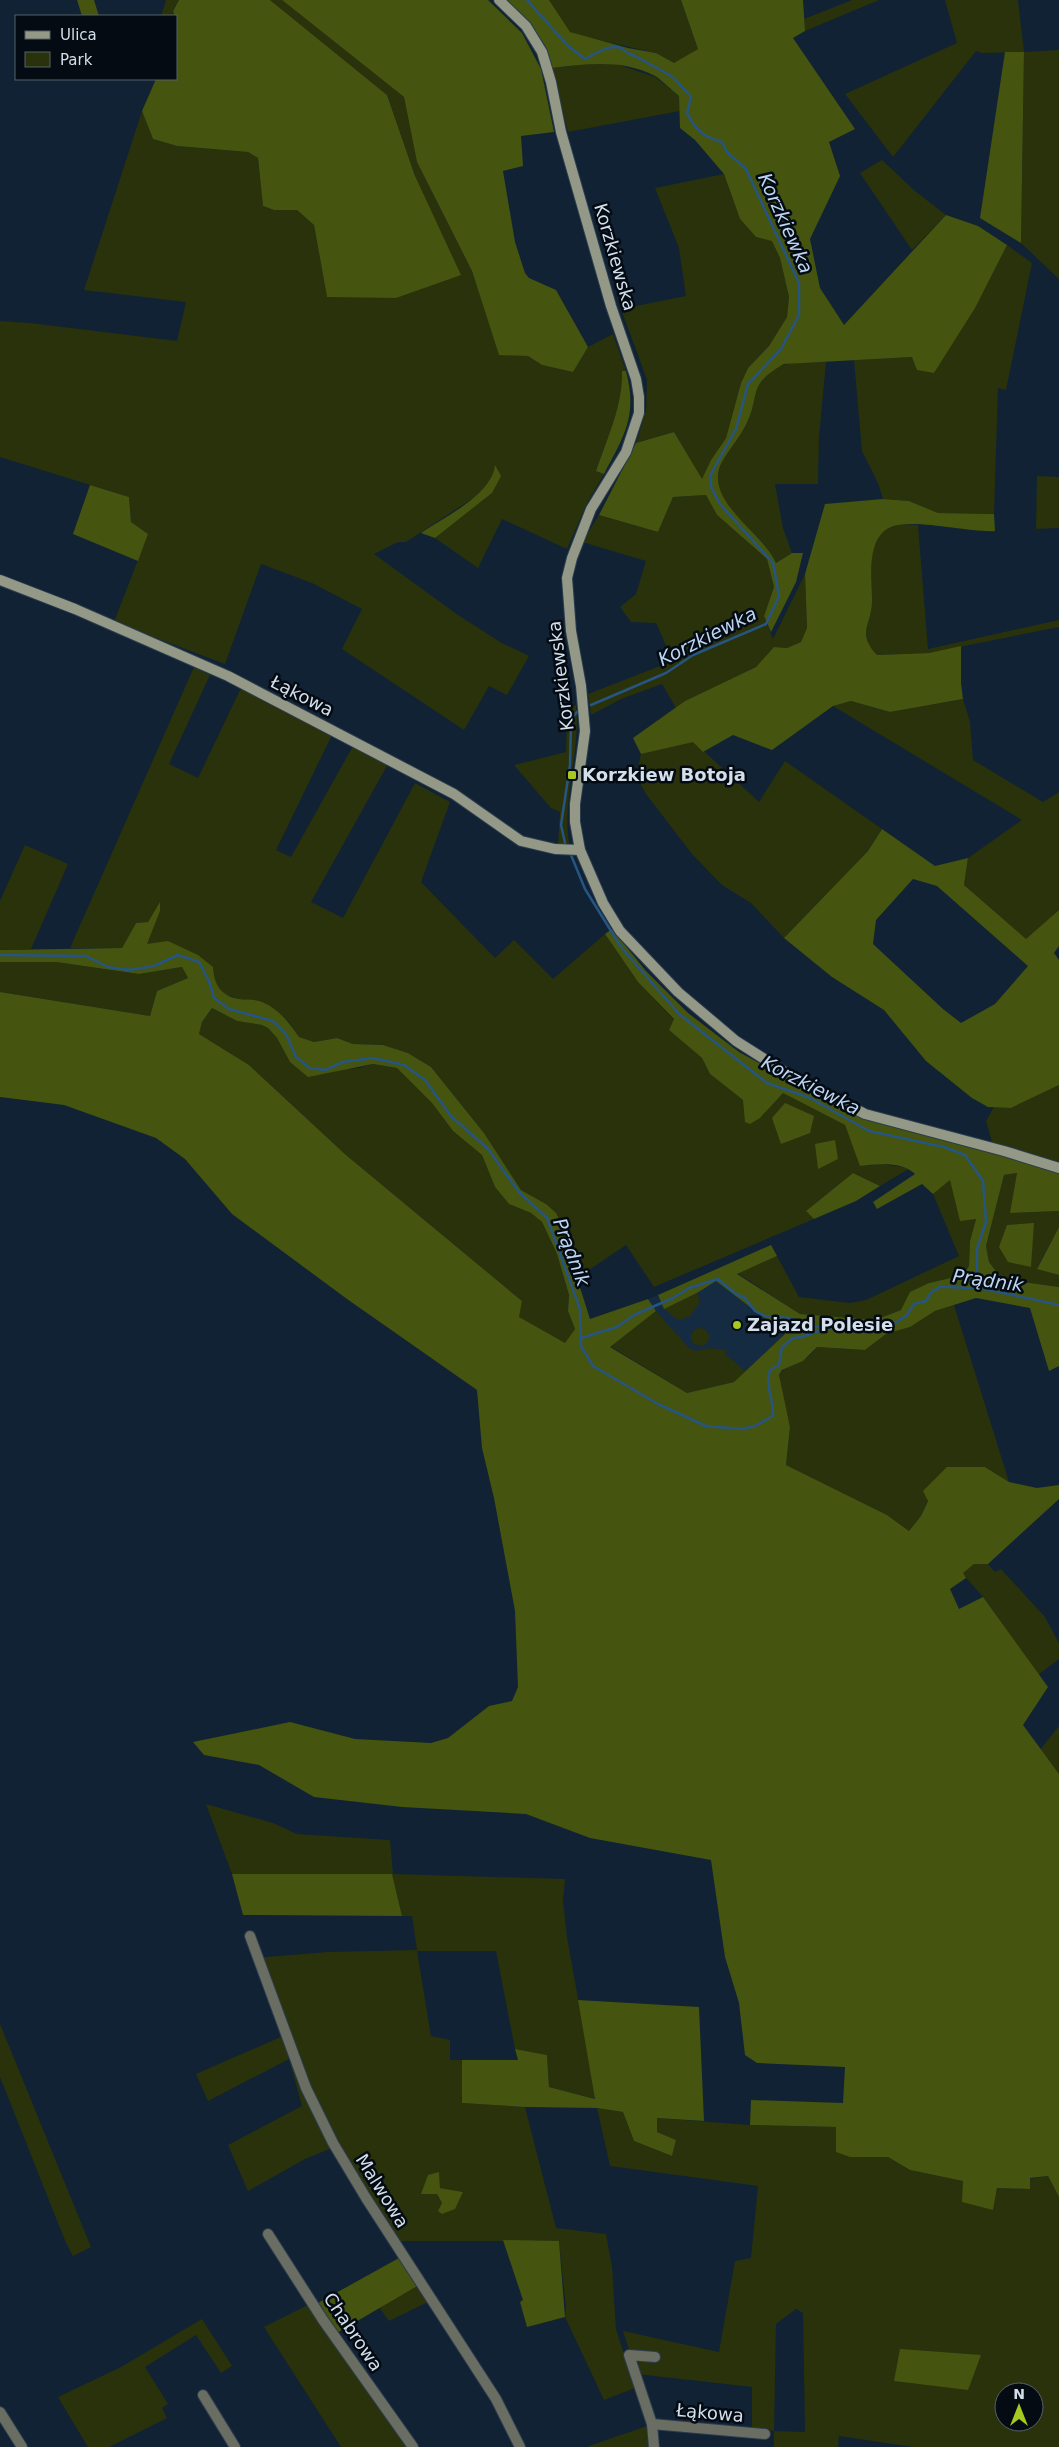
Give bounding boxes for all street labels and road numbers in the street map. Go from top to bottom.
street label: Korzkiewska [590,201,641,313]
street label: Korzkiewska [543,620,578,732]
street label: Łąkowa [266,670,337,720]
street label: Malwowa [352,2150,413,2232]
street label: Chabrowa [319,2288,387,2375]
street label: Łąkowa [674,2399,745,2426]

